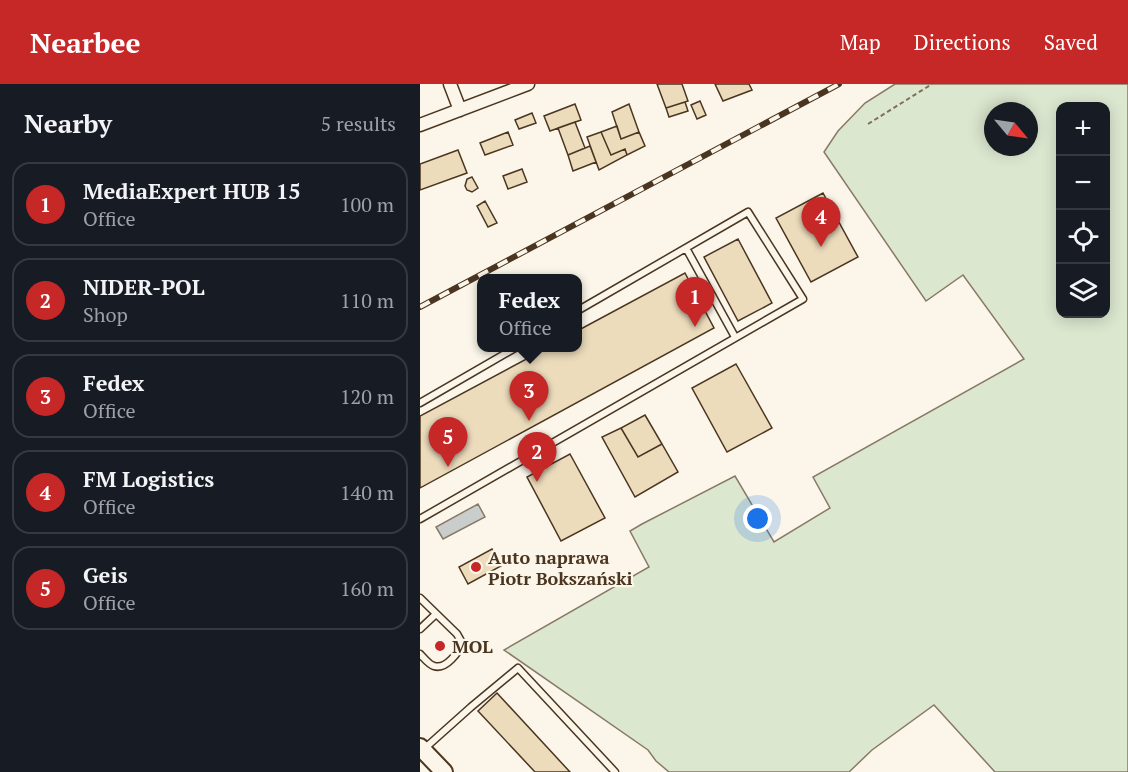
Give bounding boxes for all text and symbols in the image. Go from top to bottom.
text: Nearbee [30,24,140,61]
text: Map [840,28,881,56]
text: Directions [914,28,1011,56]
text: Saved [1044,28,1098,56]
north arrow [984,102,1038,156]
map controls [1056,102,1110,318]
button: + [1056,102,1110,156]
text: Nearby [24,106,112,140]
text: 5 results [321,110,396,137]
button: − [1056,156,1110,210]
text: MediaExpert HUB 15 [83,176,301,205]
text: 1 [40,191,51,218]
text: 100 m [340,191,394,218]
pin: 4 [802,198,840,247]
text: Office [83,205,136,232]
button: locate [1056,210,1110,264]
button: layers [1056,264,1110,318]
text: NIDER-POL [83,272,205,301]
popup [477,274,582,352]
pin: 1 [676,278,714,327]
text: Fedex [499,285,560,314]
text: 2 [40,287,51,314]
text: 110 m [340,287,394,314]
text: Shop [83,301,128,328]
text: Office [499,314,551,341]
text: Fedex [83,368,144,397]
pin: 3 [510,372,548,421]
text: 3 [40,383,51,410]
text: 120 m [340,383,394,410]
text: Office [83,397,136,424]
pin: 5 [429,418,468,467]
pin: 2 [518,432,556,482]
text: FM Logistics [83,464,214,493]
text: 4 [40,479,51,506]
text: 140 m [340,479,394,506]
text: Office [83,493,136,520]
your location [743,504,772,533]
place label: Auto naprawa Piotr Bokszański [488,545,632,590]
text: Geis [83,560,128,589]
marker: Auto naprawa Piotr Bokszański [469,560,483,574]
text: 5 [40,575,51,602]
text: 160 m [340,575,394,602]
text: Office [83,589,136,616]
place label: MOL [452,634,493,658]
marker: MOL [433,639,447,653]

